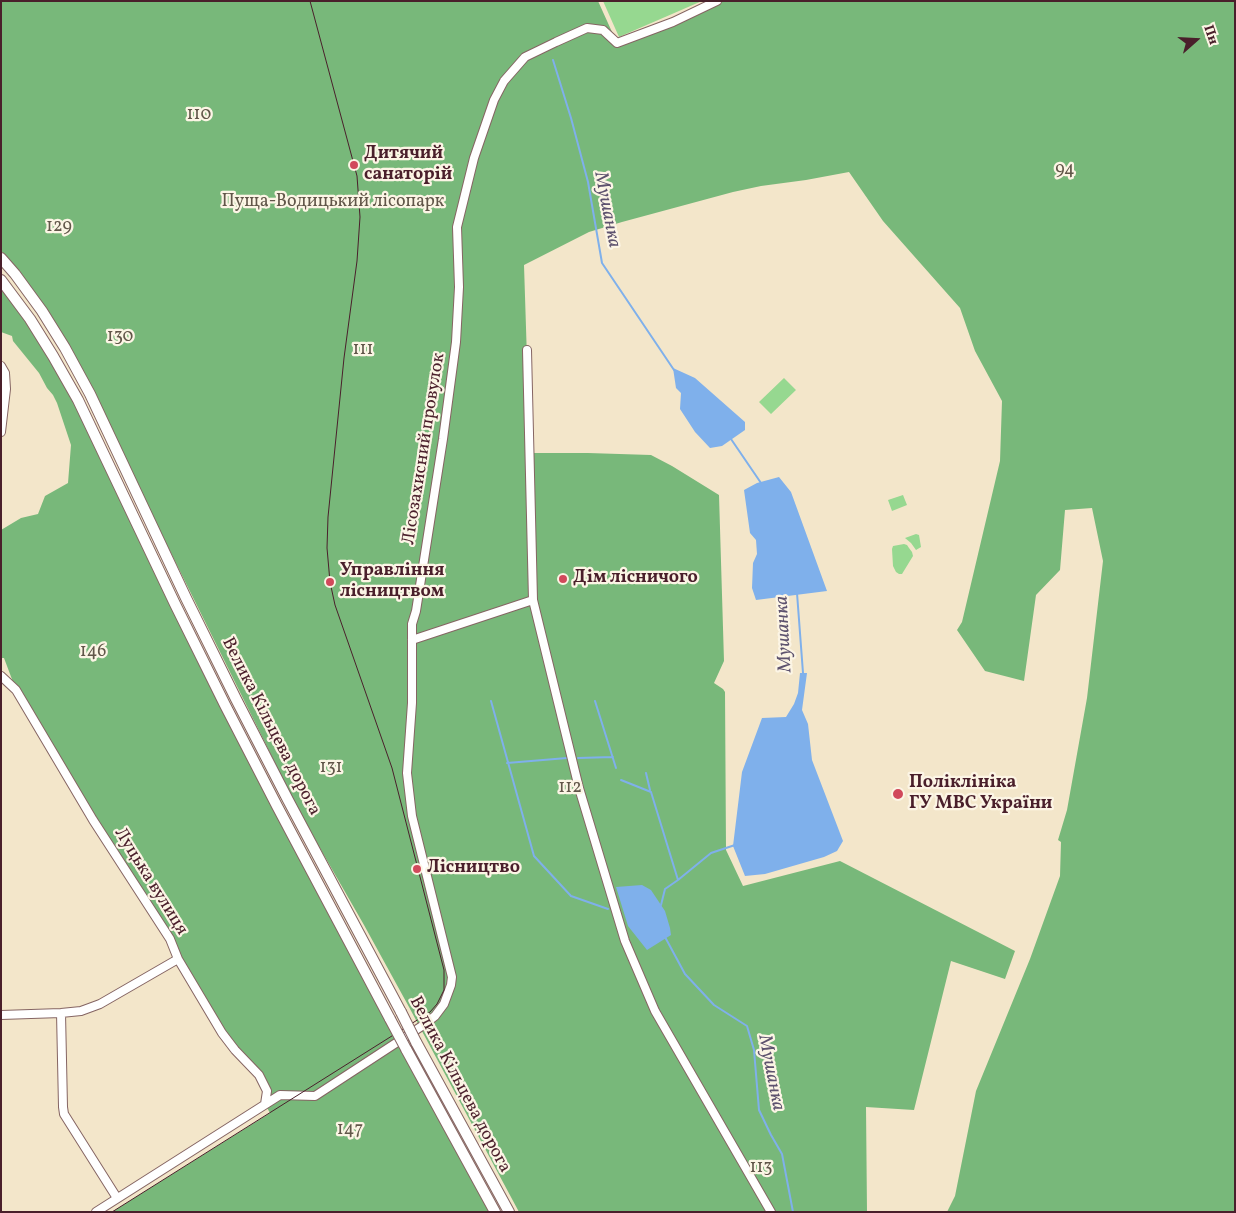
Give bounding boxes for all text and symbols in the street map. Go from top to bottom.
north arrow [1171,15,1221,65]
text: Пн [1198,22,1223,47]
park label: 110 [187,105,211,127]
place label: Дитячий санаторій [364,144,452,186]
marker: Дитячий санаторій [348,159,360,171]
park label: 94 [1055,160,1075,182]
water label: Мушанка [587,170,625,250]
park label: Пуща-Водицький лісопарк [222,192,444,214]
park label: 129 [46,217,72,239]
park label: 130 [107,327,133,349]
park label: 111 [353,340,373,362]
street label: Лісозахисний провулок [399,352,451,546]
place label: Управління лісництвом [340,561,445,604]
place label: Дім лісничого [573,568,698,590]
marker: Дім лісничого [557,573,569,585]
marker: Управління лісництвом [324,576,336,588]
water label: Мушанка [772,595,798,673]
street label: Велика Кільцева дорога [216,634,324,820]
park label: 146 [80,642,106,664]
park label: 131 [319,758,343,780]
place label: Поліклініка ГУ МВС України [909,773,1052,816]
park label: 112 [558,778,582,800]
marker: Поліклініка ГУ МВС України [891,787,905,801]
street label: Луцька вулиця [108,824,192,940]
place label: Лісництво [427,858,520,880]
marker: Лісництво [411,863,423,875]
street label: Велика Кільцева дорога [403,993,515,1177]
water label: Мушанка [751,1033,789,1113]
park label: 147 [337,1120,363,1142]
park label: 113 [749,1158,773,1180]

